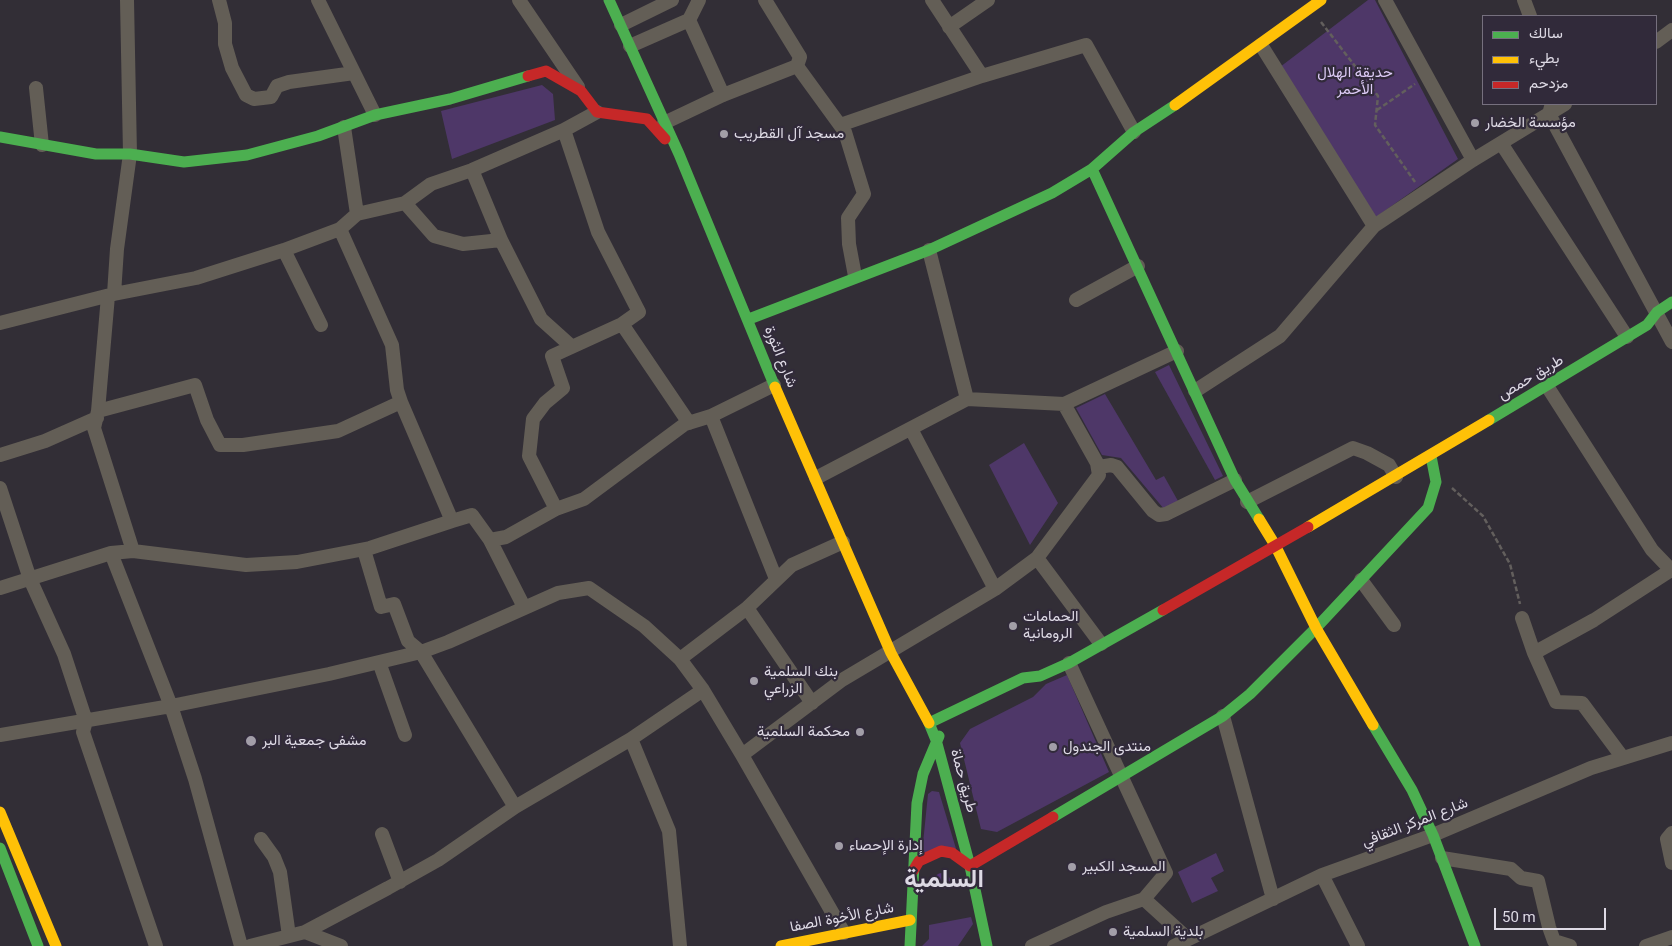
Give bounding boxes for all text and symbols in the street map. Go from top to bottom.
legend [1482,15,1657,105]
text: سالك [1529,24,1563,42]
text: بطيء [1529,49,1559,67]
park label: حديقة الهلال الأحمر [1317,64,1393,99]
text: مزدحم [1529,74,1568,92]
place label: مؤسسة الخضار [1485,114,1576,132]
marker: مؤسسة الخضار [1469,117,1481,129]
place label: مسجد آل القطريب [734,125,844,143]
marker: مسجد آل القطريب [718,128,730,140]
street label: شارع الثورة [760,324,800,390]
street label: طريق حمص [1495,351,1567,405]
place label: الحمامات الرومانية [1023,608,1079,643]
marker: الحمامات الرومانية [1007,620,1019,632]
place label: بنك السلمية الزراعي [764,663,838,698]
marker: بنك السلمية الزراعي [748,675,760,687]
place label: محكمة السلمية [757,723,850,741]
marker: محكمة السلمية [854,726,866,738]
place label: مشفى جمعية البر [262,732,367,750]
marker: مشفى جمعية البر [244,734,258,748]
place label: منتدى الجندول [1063,738,1151,756]
marker: منتدى الجندول [1047,741,1059,753]
street label: طريق حماة [946,747,980,815]
street label: شارع المركز الثقافي [1359,794,1471,852]
place label: إدارة الإحصاء [849,837,923,855]
marker: إدارة الإحصاء [833,840,845,852]
place label: المسجد الكبير [1082,858,1165,876]
marker: المسجد الكبير [1066,861,1078,873]
district label: السلمية [904,866,984,896]
scale bar [1497,898,1610,930]
street label: شارع الأخوة الصفا [789,899,895,937]
text: 50 m [1502,908,1536,926]
place label: بلدية السلمية [1123,923,1203,941]
marker: بلدية السلمية [1107,926,1119,938]

